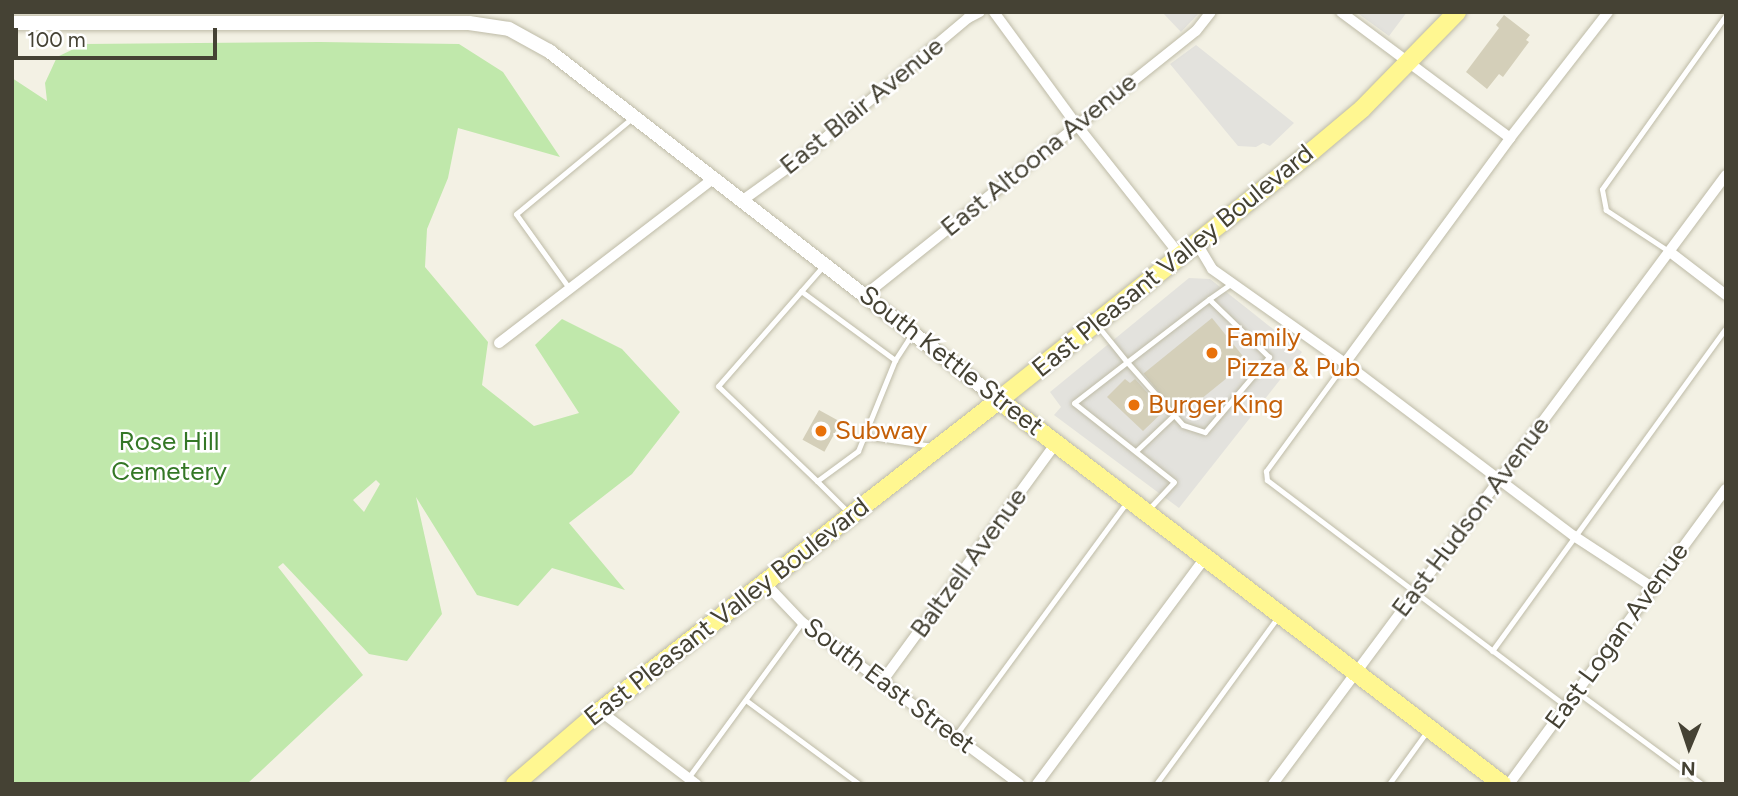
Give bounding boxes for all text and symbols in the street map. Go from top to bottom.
scale bar [18,14,220,58]
text: 100 m [27,27,86,52]
street label: East Blair Avenue [774,31,950,181]
street label: East Altoona Avenue [935,67,1143,243]
street label: East Pleasant Valley Boulevard [1026,138,1320,384]
street label: South Kettle Street [853,279,1049,443]
place label: Family Pizza & Pub [1226,322,1360,384]
marker: Family Pizza & Pub [1204,345,1220,361]
place label: Burger King [1148,389,1284,421]
marker: Burger King [1126,397,1142,413]
street label: East Hudson Avenue [1386,411,1556,623]
place label: Subway [835,415,927,447]
marker: Subway [813,423,829,439]
park label: Rose Hill Cemetery [111,426,227,488]
street label: Baltzell Avenue [904,482,1034,644]
street label: East Pleasant Valley Boulevard [578,491,876,733]
street label: East Logan Avenue [1539,537,1695,735]
street label: South East Street [797,612,981,760]
north arrow [1654,712,1724,782]
text: N [1681,757,1696,780]

